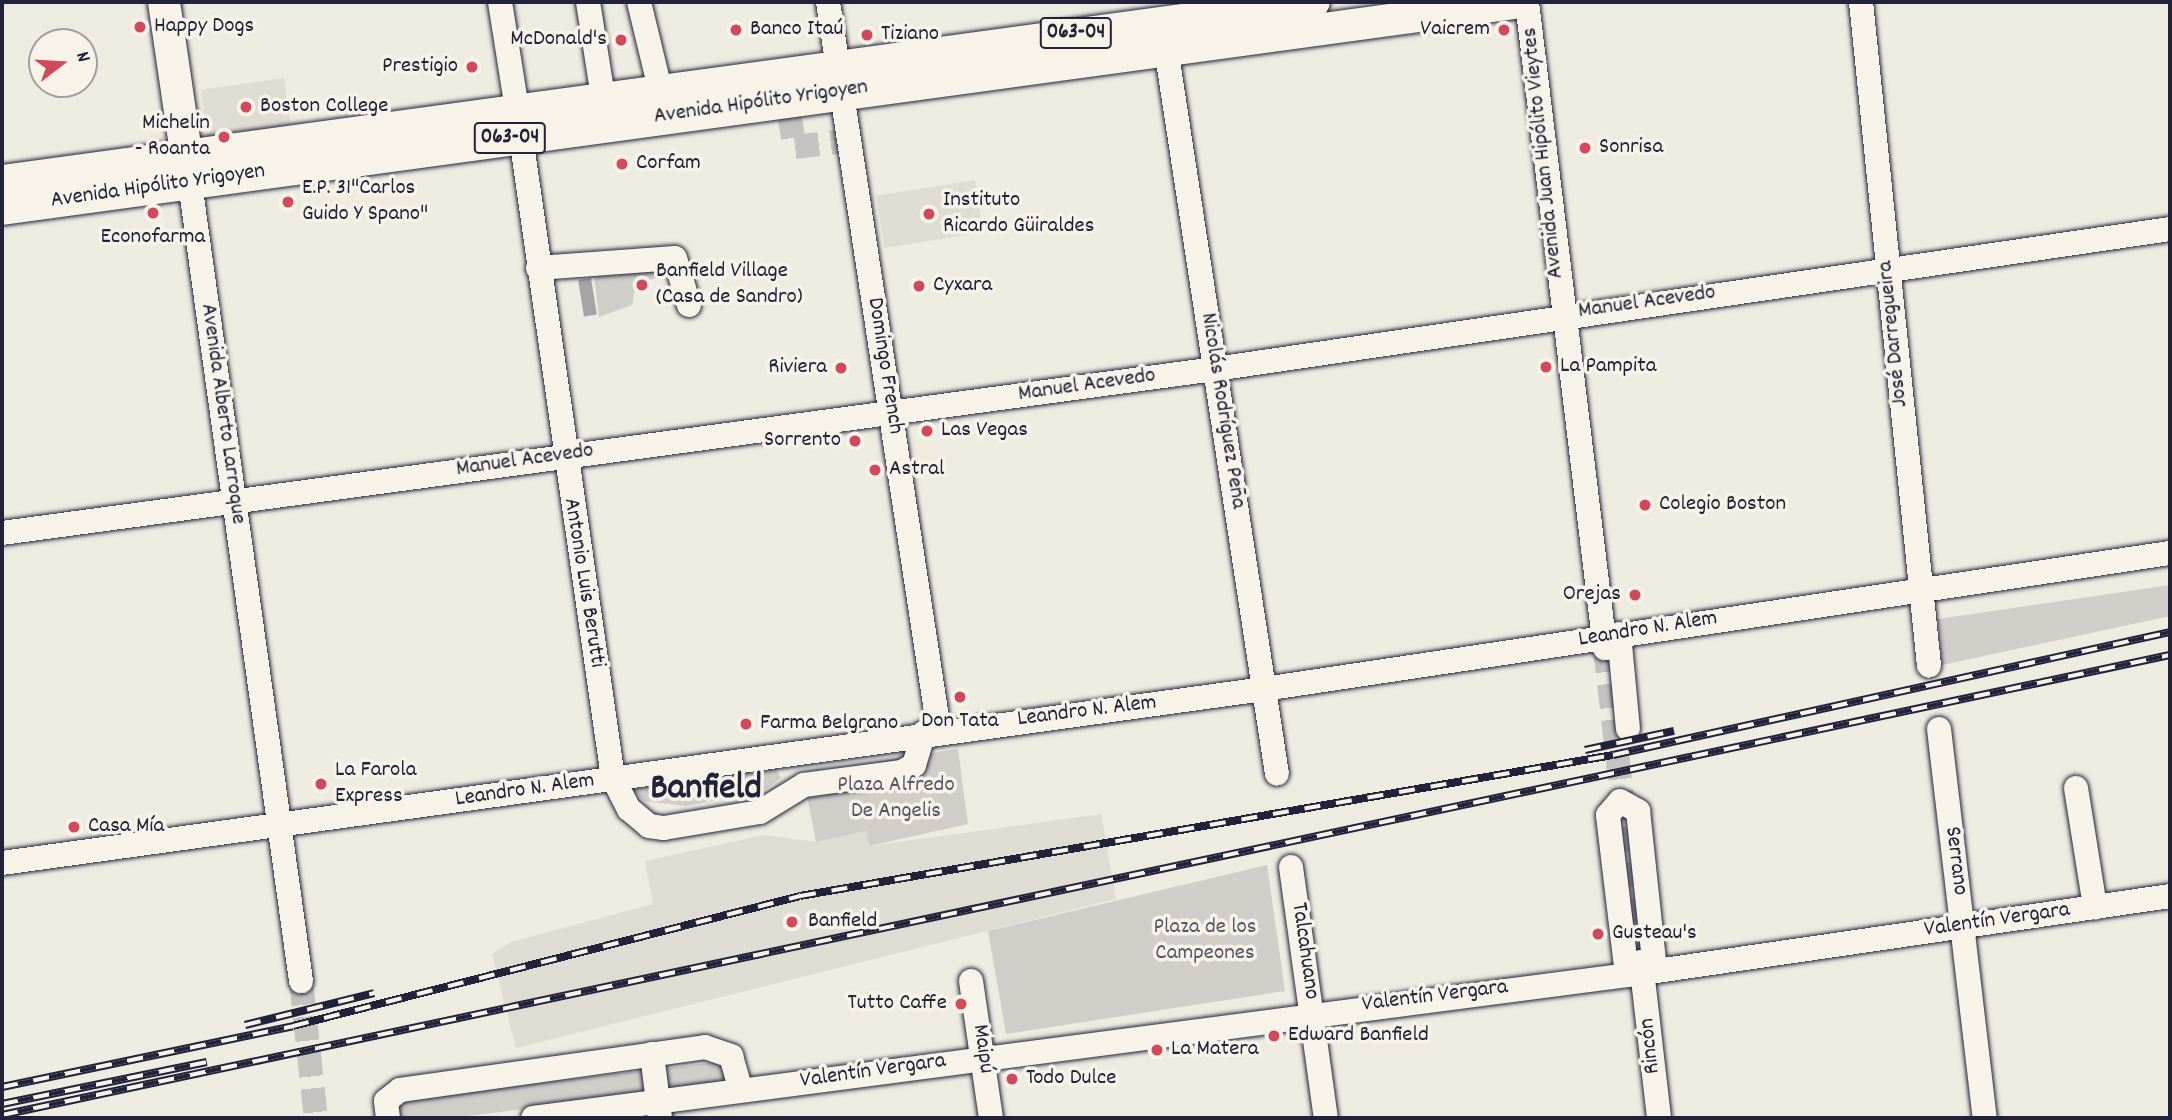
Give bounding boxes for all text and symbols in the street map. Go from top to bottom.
place label: Happy Dogs [154,13,254,41]
place label: Banco Itaú [750,16,843,44]
road number: 063-04 [1039,16,1113,50]
place label: Vaicrem [1420,16,1490,44]
marker: Happy Dogs [132,19,148,35]
place label: Tiziano [881,21,939,49]
marker: Banco Itaú [728,22,744,38]
marker: Vaicrem [1496,22,1512,38]
place label: McDonald's [510,26,607,54]
street label: Avenida Juan Hipólito Vieytes [1517,26,1571,280]
marker: Tiziano [859,27,875,43]
north arrow [28,28,98,98]
marker: McDonald's [613,32,629,48]
text: N [67,49,96,66]
place label: Prestigio [382,53,458,81]
marker: Prestigio [464,59,480,75]
street label: Avenida Hipólito Yrigoyen [652,74,870,132]
place label: Boston College [260,93,388,121]
marker: Boston College [238,99,254,115]
place label: Michelin - Roanta [135,110,210,164]
road number: 063-04 [473,120,547,156]
marker: Michelin - Roanta [216,129,232,145]
place label: Sonrisa [1599,134,1663,162]
marker: Sonrisa [1577,140,1593,156]
place label: Corfam [636,150,701,178]
marker: Corfam [614,156,630,172]
street label: Avenida Hipólito Yrigoyen [49,158,267,216]
place label: E.P. 31"Carlos Guido Y Spano" [302,175,428,229]
place label: Instituto Ricardo Güiraldes [943,187,1094,241]
marker: E.P. 31"Carlos Guido Y Spano" [280,194,296,210]
marker: Econofarma [145,205,161,221]
marker: Instituto Ricardo Güiraldes [921,206,937,222]
place label: Econofarma [101,224,205,252]
place label: Banfield Village (Casa de Sandro) [656,258,803,312]
street label: José Darregueira [1873,259,1915,409]
place label: Cyxara [933,272,992,300]
marker: Banfield Village (Casa de Sandro) [634,277,650,293]
marker: Cyxara [911,278,927,294]
street label: Manuel Acevedo [1577,280,1717,326]
street label: Domingo French [860,296,908,436]
street label: Avenida Alberto Larroque [193,302,251,526]
street label: Nicolás Rodríguez Peña [1193,311,1251,511]
place label: La Pampita [1560,353,1657,381]
place label: Riviera [768,354,827,382]
marker: La Pampita [1538,359,1554,375]
marker: Riviera [833,360,849,376]
street label: Manuel Acevedo [1017,363,1157,409]
place label: Las Vegas [941,417,1028,445]
marker: Las Vegas [919,423,935,439]
place label: Sorrento [764,427,841,455]
marker: Sorrento [847,433,863,449]
street label: Manuel Acevedo [455,438,595,484]
place label: Astral [889,456,945,484]
marker: Astral [867,462,883,478]
place label: Colegio Boston [1659,491,1786,519]
street label: Antonio Luis Berutti [556,496,610,670]
marker: Colegio Boston [1637,497,1653,513]
place label: Orejas [1563,581,1621,609]
marker: Orejas [1627,587,1643,603]
street label: Leandro N. Alem [1577,605,1719,655]
marker: Don Tata [952,689,968,705]
street label: Leandro N. Alem [1016,690,1158,734]
place label: Don Tata [921,708,999,736]
place label: Farma Belgrano [760,710,898,738]
marker: Farma Belgrano [738,716,754,732]
place label: La Farola Express [335,757,417,811]
street label: Leandro N. Alem [454,768,596,814]
district label: Banfield [650,768,762,812]
park label: Plaza Alfredo De Angelis [837,772,955,826]
marker: La Farola Express [313,776,329,792]
place label: Casa Mía [88,813,164,841]
marker: Casa Mía [66,819,82,835]
street label: Serrano [1937,825,1973,897]
street label: Valentín Vergara [1923,897,2071,945]
street label: Talcahuano [1284,901,1324,1001]
place label: Banfield [808,908,877,936]
marker: Banfield [782,912,802,932]
park label: Plaza de los Campeones [1153,914,1257,968]
place label: Gusteau's [1612,920,1697,948]
marker: Gusteau's [1590,926,1606,942]
street label: Valentín Vergara [1361,974,1509,1020]
place label: Tutto Caffe [848,990,947,1018]
marker: Tutto Caffe [953,996,969,1012]
street label: Rincón [1634,1017,1668,1075]
place label: Edward Banfield [1288,1022,1429,1050]
street label: Maipú [965,1023,999,1075]
marker: Edward Banfield [1266,1028,1282,1044]
place label: La Matera [1171,1036,1259,1064]
marker: La Matera [1149,1042,1165,1058]
street label: Valentín Vergara [799,1048,947,1096]
place label: Todo Dulce [1026,1065,1116,1093]
marker: Todo Dulce [1004,1071,1020,1087]

